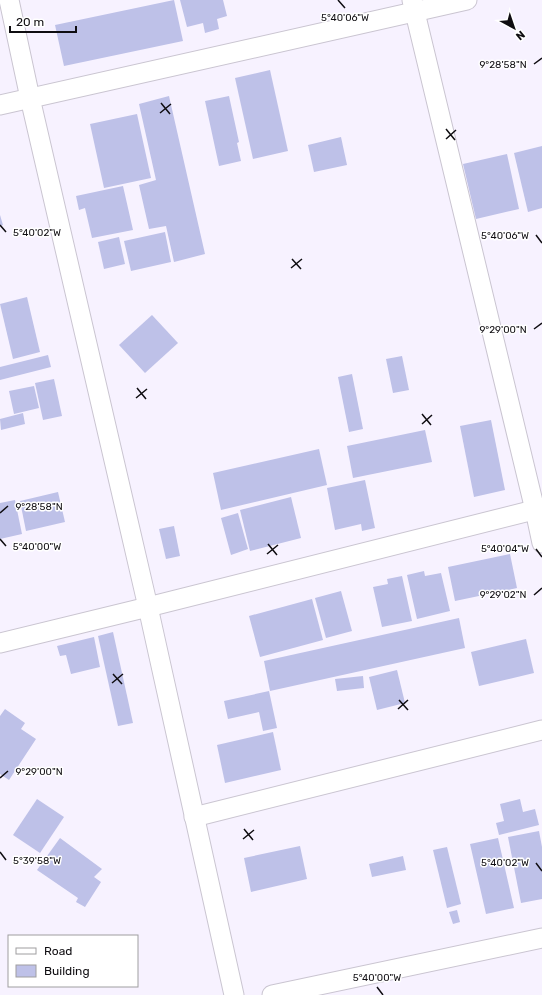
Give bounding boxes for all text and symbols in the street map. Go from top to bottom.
scale bar [10,8,76,34]
north arrow [494,8,534,48]
text: 5°40'06"W [321,12,369,24]
text: 20 m [16,15,44,29]
text: N [513,28,527,43]
text: 9°28'58"N [479,59,527,71]
text: 5°40'02"W [13,227,61,239]
text: 5°40'06"W [481,230,529,242]
text: 9°29'00"N [479,324,527,336]
text: 9°28'58"N [15,501,63,513]
text: 5°40'00"W [13,541,61,553]
text: 5°40'04"W [481,543,529,555]
text: 9°29'02"N [480,589,526,601]
text: 9°29'00"N [15,766,63,778]
text: 5°39'58"W [13,855,61,867]
text: 5°40'02"W [481,857,529,869]
legend [8,935,138,987]
text: Road [44,944,72,958]
text: Building [44,964,90,978]
text: 5°40'00"W [353,972,401,984]

